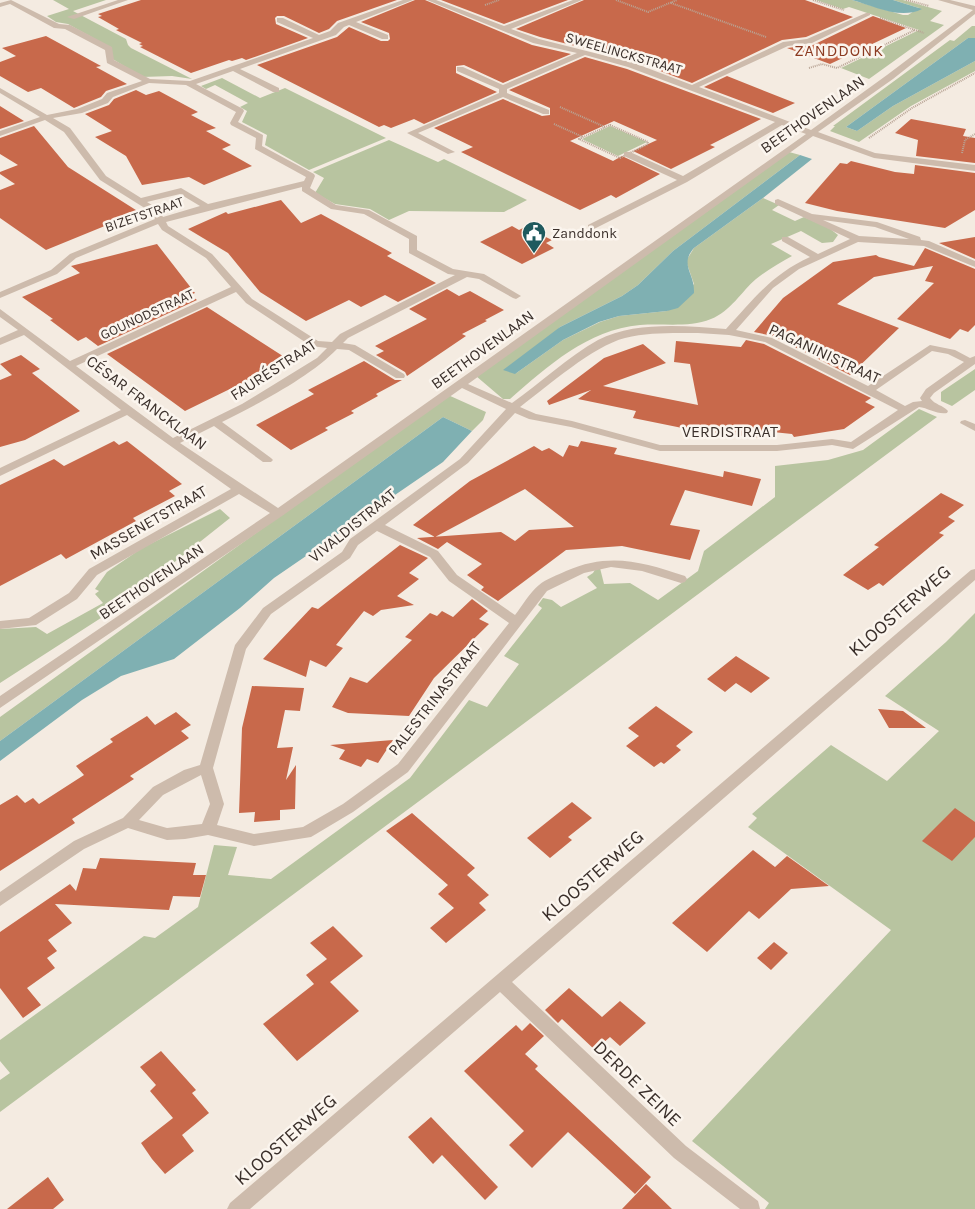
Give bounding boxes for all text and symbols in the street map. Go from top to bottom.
street label: SWEELINCKSTRAAT [564,29,684,78]
district label: ZANDDONK [794,41,884,60]
street label: BEETHOVENLAAN [757,71,868,157]
street label: BIZETSTRAAT [102,193,186,236]
public building icon: Zanddonk [521,220,547,254]
place label: Zanddonk [552,225,617,242]
street label: GOUNODSTRAAT [98,285,197,344]
street label: BEETHOVENLAAN [427,306,537,393]
street label: PAGANINISTRAAT [766,319,884,388]
street label: FAURÉSTRAAT [227,334,320,404]
street label: CÉSAR FRANCKLAAN [83,351,211,454]
street label: VERDISTRAAT [682,422,778,441]
street label: MASSENETSTRAAT [86,481,210,564]
street label: VIVALDISTRAAT [305,484,400,566]
street label: BEETHOVENLAAN [95,539,207,624]
street label: KLOOSTERWEG [844,560,955,661]
street label: PALESTRINASTRAAT [384,638,485,759]
street label: KLOOSTERWEG [537,825,648,926]
street label: DERDE ZEINE [589,1036,686,1131]
street label: KLOOSTERWEG [230,1089,341,1190]

